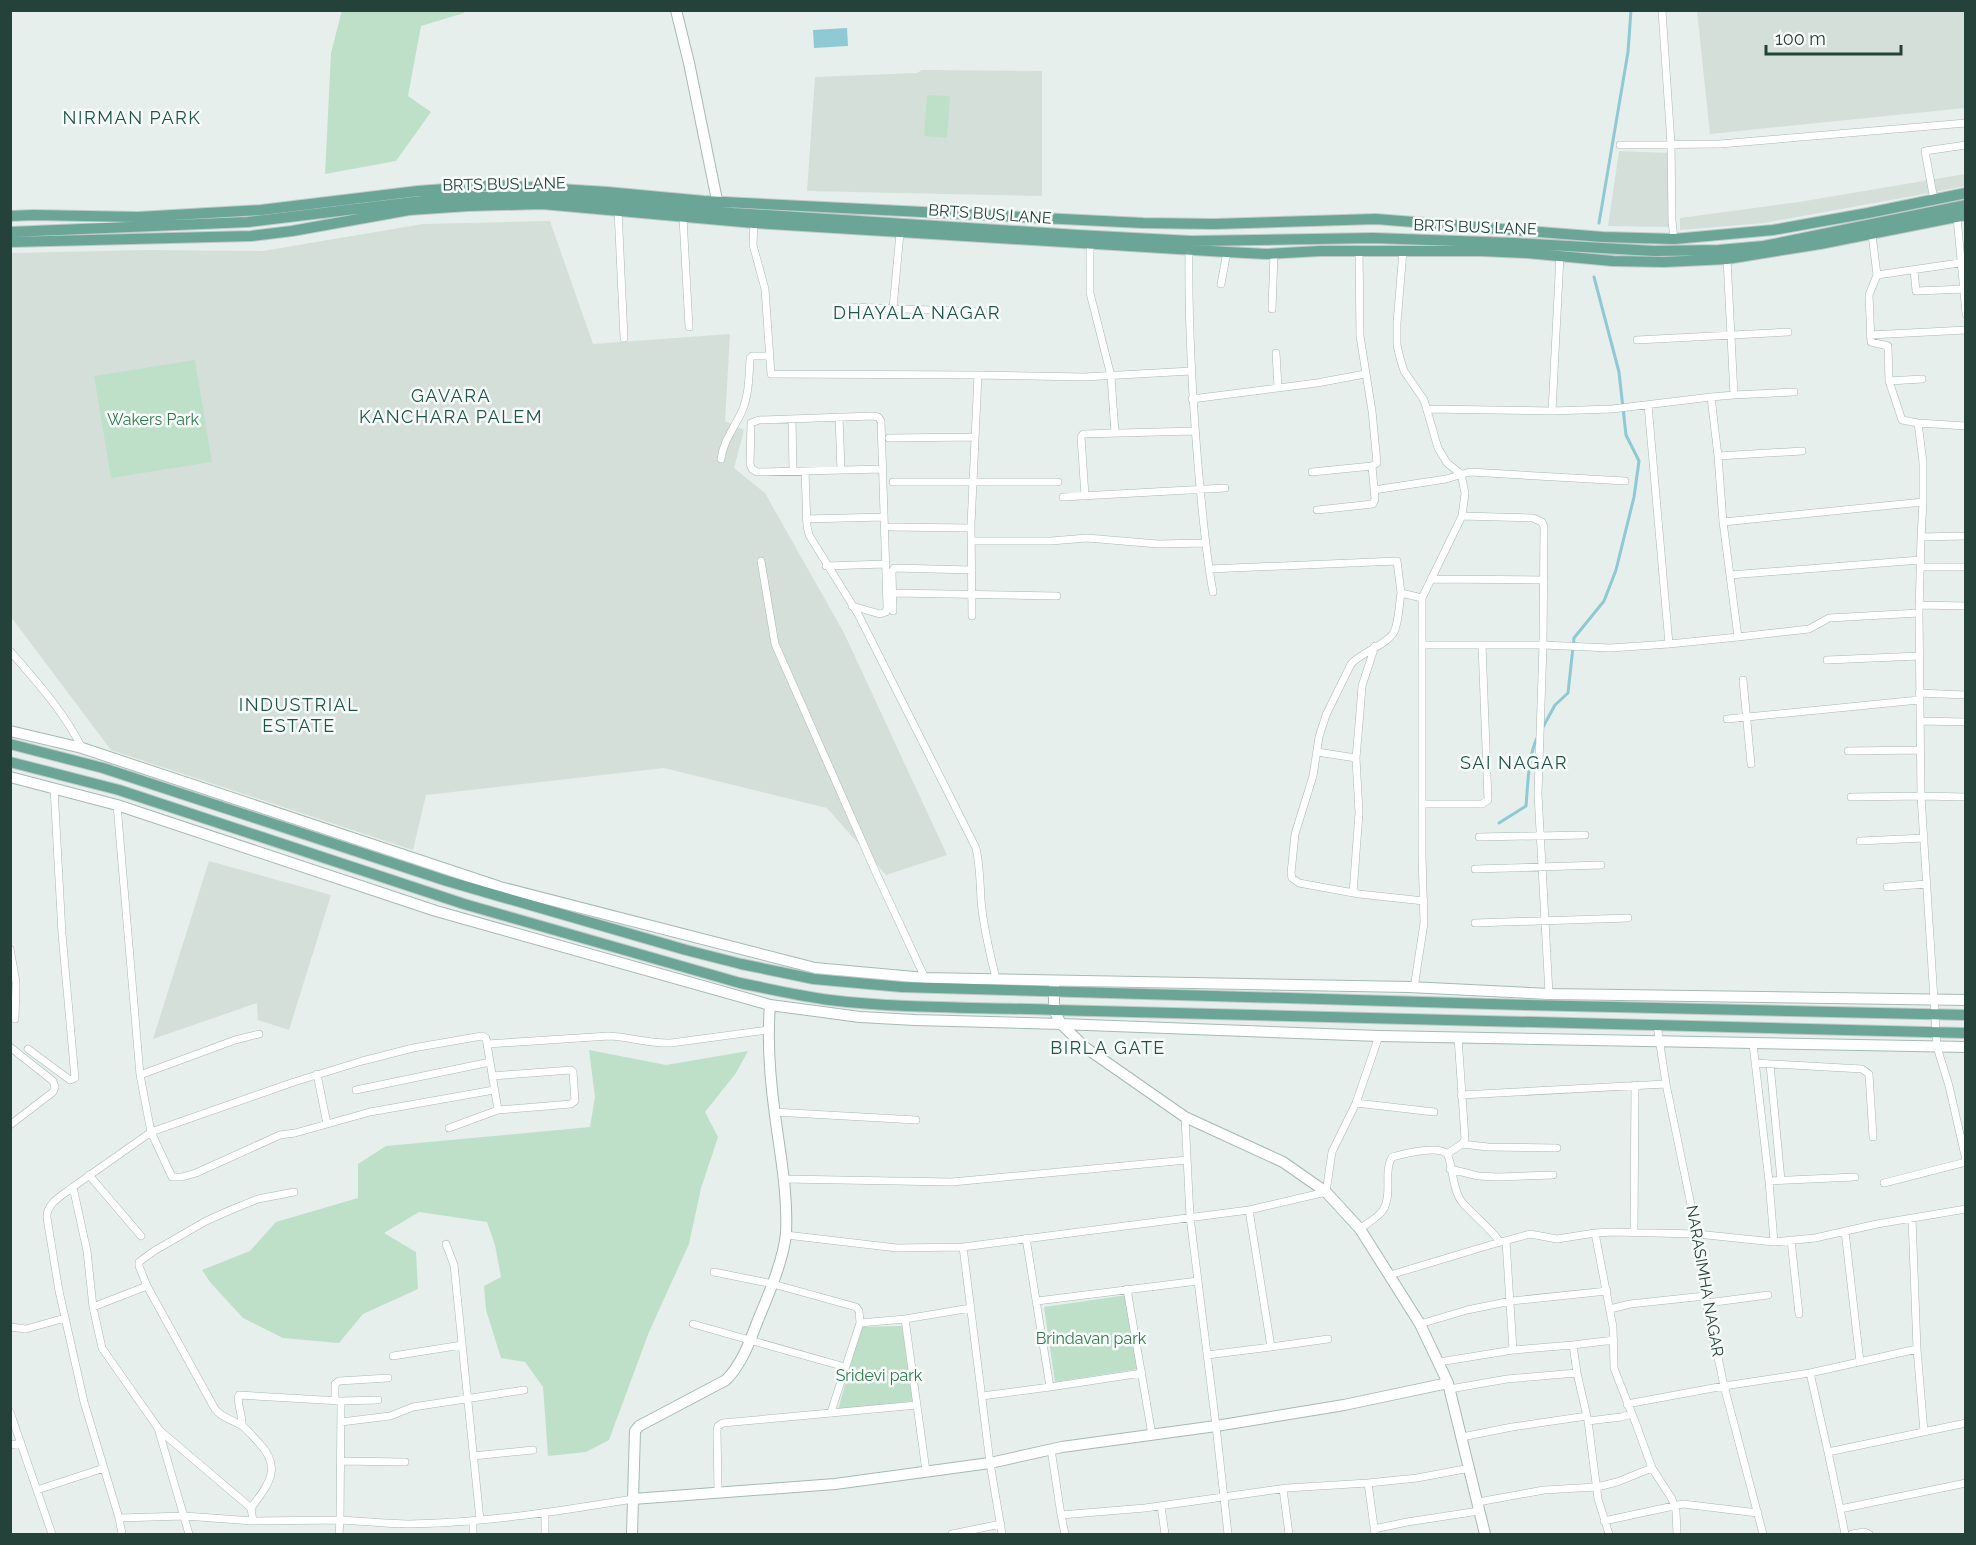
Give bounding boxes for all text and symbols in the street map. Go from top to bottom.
scale bar [1766,18,1901,56]
text: 100 m [1775,28,1826,49]
district label: NIRMAN PARK [63,107,201,128]
street label: BRTS BUS LANE [442,173,566,195]
street label: BRTS BUS LANE [928,200,1052,228]
street label: BRTS BUS LANE [1413,215,1537,239]
district label: DHAYALA NAGAR [833,302,1001,323]
district label: GAVARA KANCHARA PALEM [359,385,543,427]
park label: Wakers Park [107,410,200,429]
district label: INDUSTRIAL ESTATE [239,694,359,736]
district label: SAI NAGAR [1460,752,1568,773]
district label: BIRLA GATE [1050,1037,1166,1058]
street label: NARASIMHA NAGAR [1682,1204,1728,1358]
park label: Brindavan park [1036,1329,1147,1348]
park label: Sridevi park [836,1366,923,1385]

